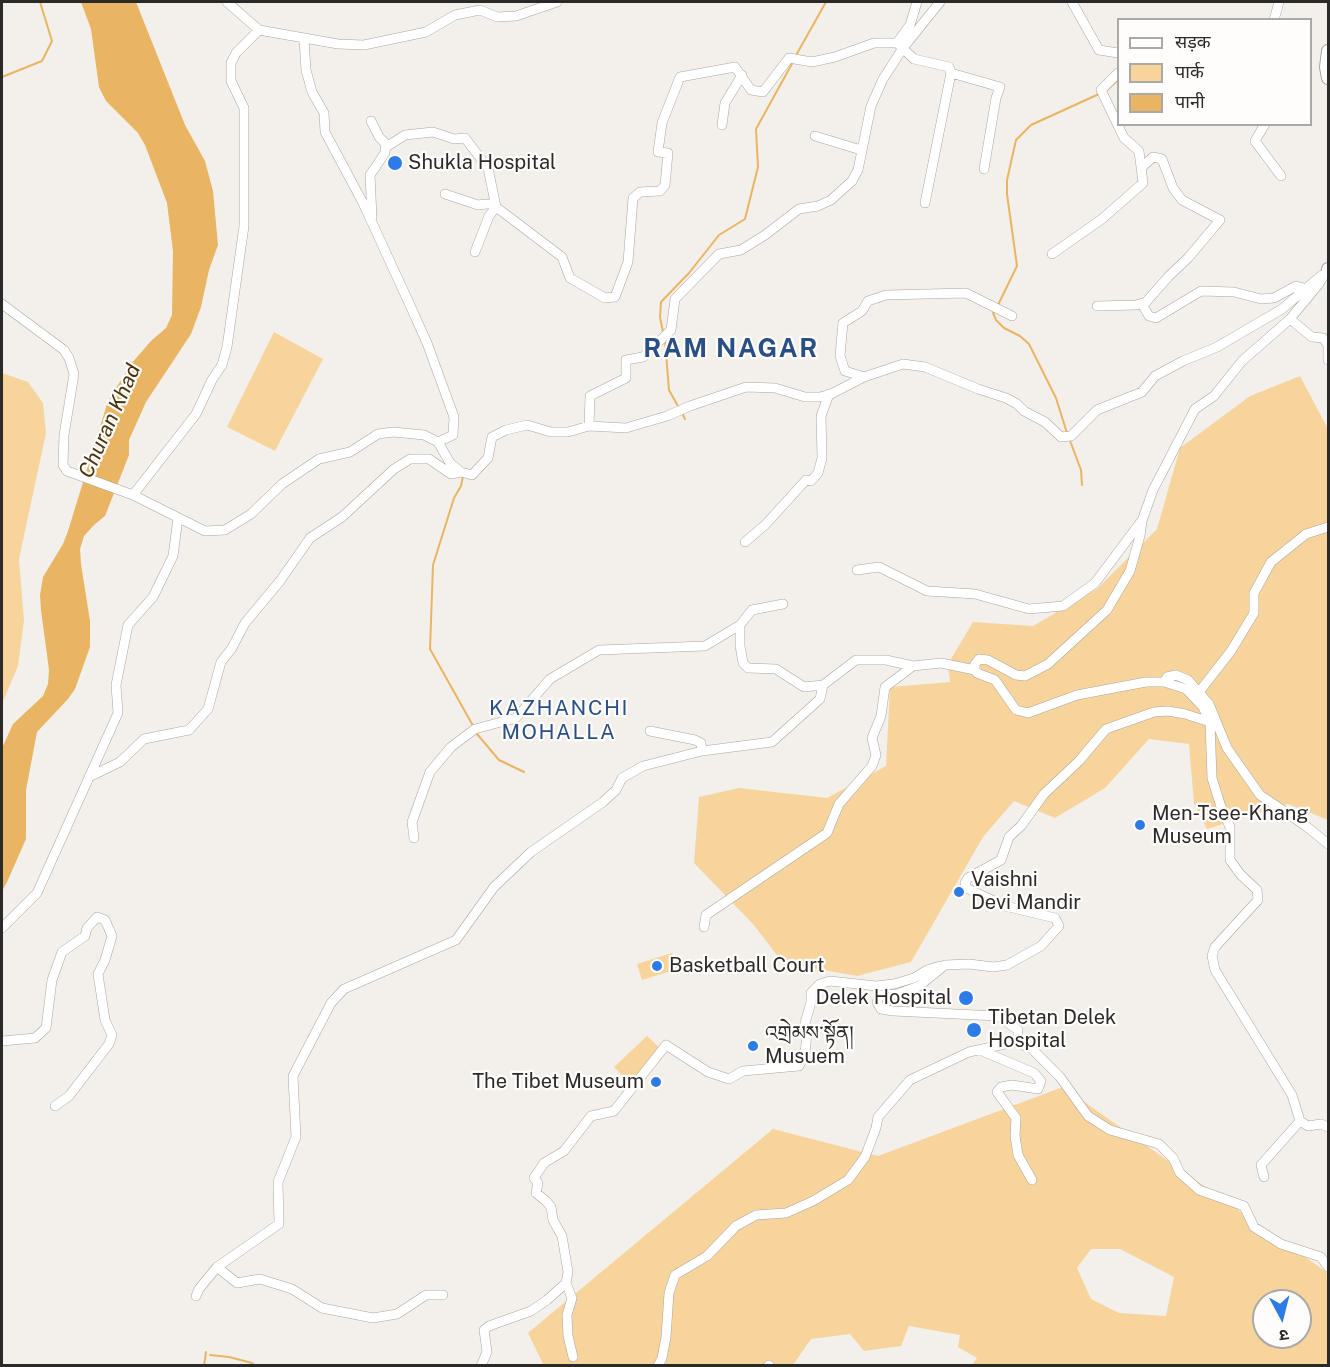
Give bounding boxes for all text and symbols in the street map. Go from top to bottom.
legend [1117,18,1312,126]
text: सड़क [1175,31,1211,52]
text: पार्क [1175,61,1204,82]
text: पानी [1175,91,1205,112]
place label: Shukla Hospital [408,151,556,175]
marker: Shukla Hospital [386,154,404,172]
district label: RAM NAGAR [643,333,819,365]
water label: Churan Khad [74,360,146,482]
district label: KAZHANCHI MOHALLA [489,696,629,746]
place label: Men-Tsee-Khang Museum [1152,802,1309,849]
marker: Men-Tsee-Khang Museum [1133,818,1147,832]
place label: Vaishni Devi Mandir [971,868,1081,915]
marker: Vaishni Devi Mandir [952,885,966,899]
place label: Basketball Court [669,954,824,978]
marker: Basketball Court [650,959,664,973]
place label: Delek Hospital [816,986,952,1010]
marker: Delek Hospital [957,989,975,1007]
place label: Tibetan Delek Hospital [988,1006,1116,1053]
marker: Tibetan Delek Hospital [965,1021,983,1039]
place label: འགྲེམས་སྟོན། Musuem [765,1022,854,1069]
marker: འགྲེམས་སྟོན། Musuem [746,1039,760,1053]
place label: The Tibet Museum [472,1070,644,1094]
marker: The Tibet Museum [649,1075,663,1089]
north arrow [1252,1289,1312,1349]
text: उ [1278,1325,1290,1345]

